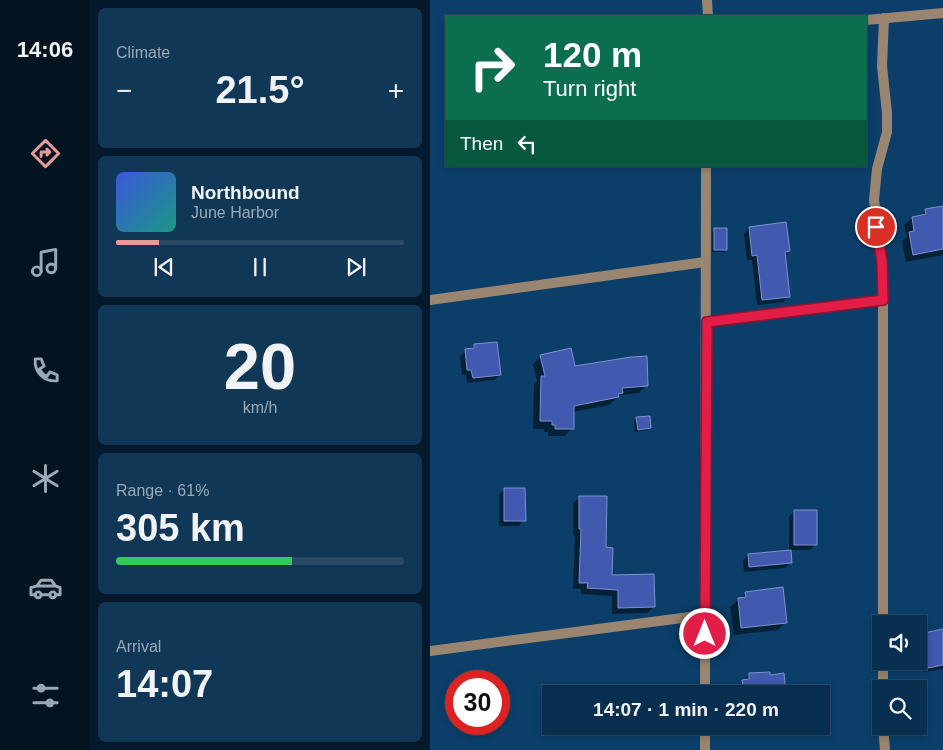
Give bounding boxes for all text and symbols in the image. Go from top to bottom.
icon: right [460,35,525,100]
text: 120 m [543,35,642,74]
text: 14:06 [17,37,73,62]
text: Climate [116,44,170,61]
text: 21.5° [215,69,305,111]
text: − [116,75,132,106]
text: + [388,75,404,106]
text: Turn right [543,76,636,101]
icon: left [513,130,541,158]
text: Then [460,133,503,154]
icon: directions [28,136,63,171]
text: Northbound [191,182,300,203]
text: June Harbor [191,204,279,221]
pin [855,206,897,248]
icon: arrive [862,213,890,241]
icon: music [28,245,63,280]
icon: previous [150,253,178,281]
icon: pause [246,253,274,281]
icon: next [342,253,370,281]
text: 20 [224,330,296,403]
icon: phone [28,353,63,388]
text: km/h [243,399,277,416]
icon: climate [28,461,63,496]
text: Range · 61% [116,482,209,499]
text: 305 km [116,507,245,549]
icon: car [28,570,63,605]
position arrow [678,607,730,659]
map controls [872,615,927,735]
button: sound [872,615,927,670]
text: Arrival [116,638,161,655]
text: 14:07 [116,663,213,705]
speed limit sign: 30 [445,670,510,735]
icon: filters [28,678,63,713]
button: search [872,680,927,735]
text: 14:07 · 1 min · 220 m [593,699,779,720]

